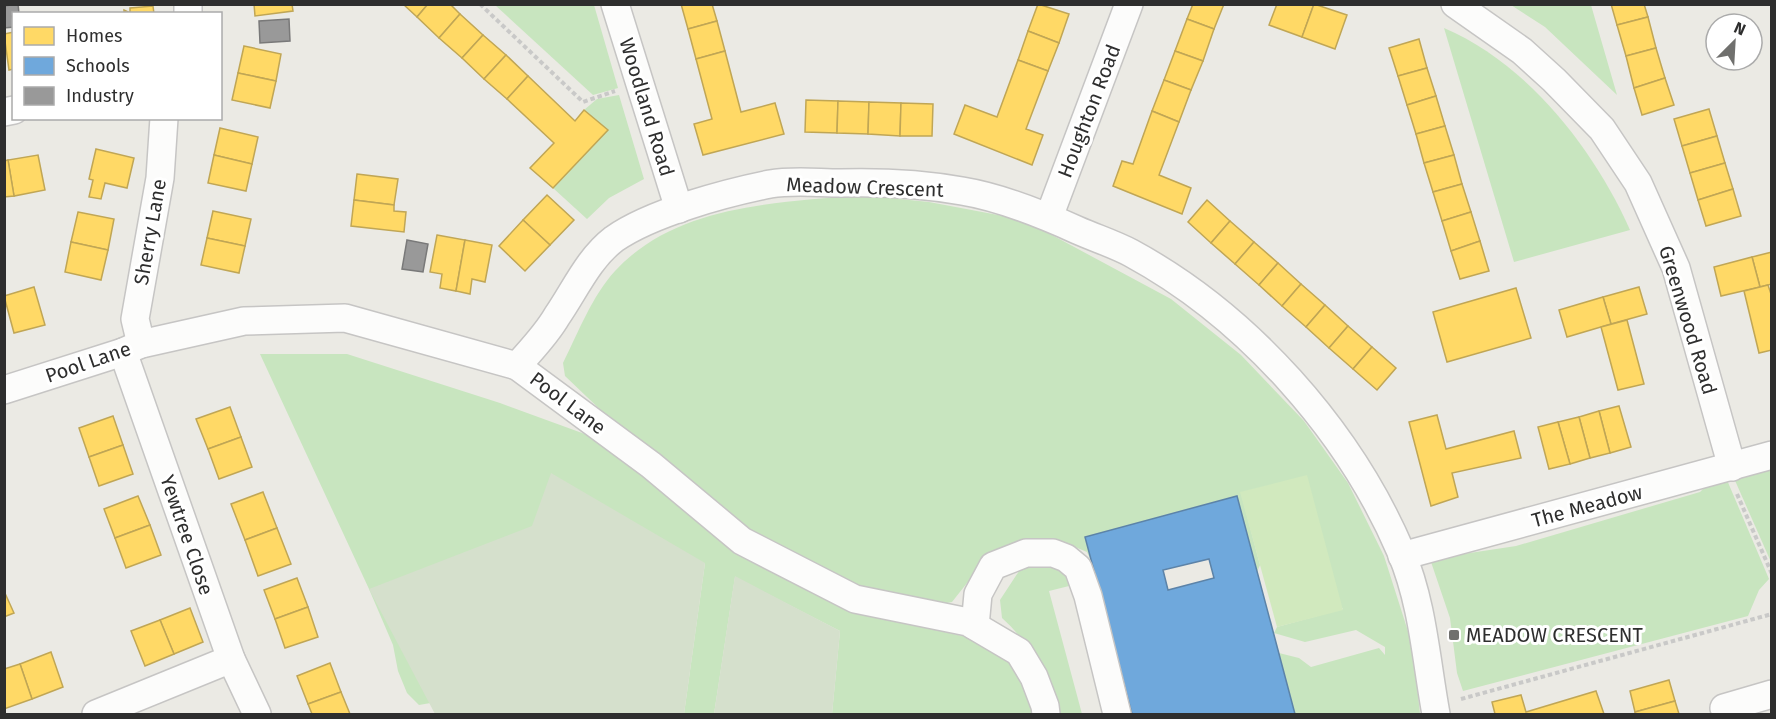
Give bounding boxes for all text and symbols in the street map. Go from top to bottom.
legend [12,12,222,120]
north arrow [1704,12,1764,72]
text: N [1731,18,1749,40]
text: Homes [66,25,122,47]
street label: Woodland Road [615,35,679,179]
street label: Houghton Road [1053,41,1125,181]
text: Schools [66,55,130,77]
text: Industry [66,85,134,107]
street label: Meadow Crescent [786,172,945,202]
street label: Sherry Lane [129,177,171,287]
street label: Greenwood Road [1654,243,1722,397]
street label: Pool Lane [42,336,134,388]
street label: Pool Lane [525,367,611,439]
street label: Yewtree Close [155,472,219,598]
street label: The Meadow [1529,480,1645,532]
place label: MEADOW CRESCENT [1466,623,1644,647]
marker: MEADOW CRESCENT [1447,628,1461,642]

